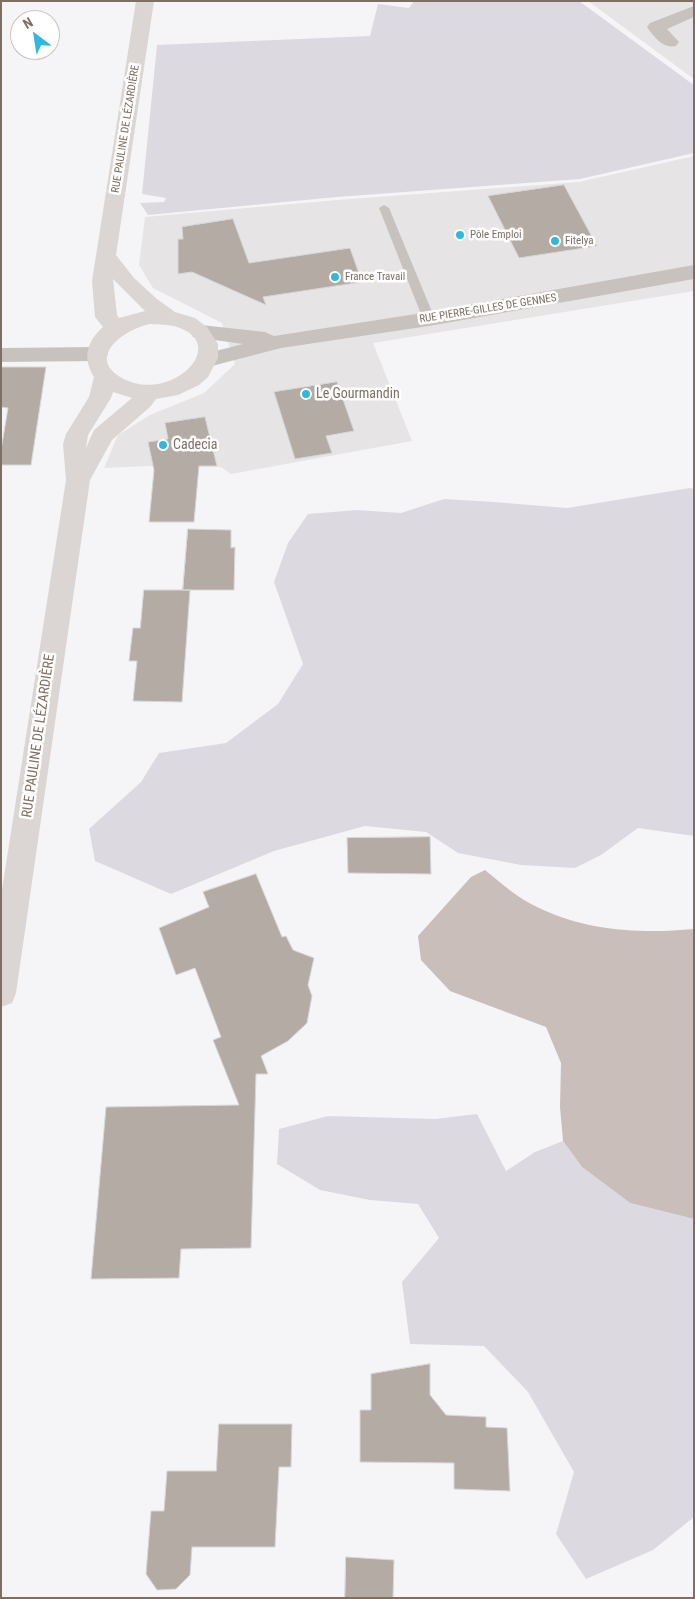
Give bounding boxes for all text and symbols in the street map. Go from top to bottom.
north arrow [10,10,60,60]
text: N [20,14,36,32]
street label: RUE PAULINE DE LÉZARDIÈRE [109,64,143,194]
place label: Pôle Emploi [470,228,521,242]
marker: Pôle Emploi [454,229,466,241]
place label: Fitelya [565,234,594,248]
marker: Fitelya [549,235,561,247]
place label: France Travail [345,270,405,284]
marker: France Travail [329,271,341,283]
street label: RUE PIERRE-GILLES DE GENNES [418,292,558,326]
place label: Le Gourmandin [316,386,400,402]
marker: Le Gourmandin [300,388,312,400]
place label: Cadecia [173,437,218,453]
marker: Cadecia [157,439,169,451]
street label: RUE PAULINE DE LÉZARDIÈRE [19,653,59,819]

